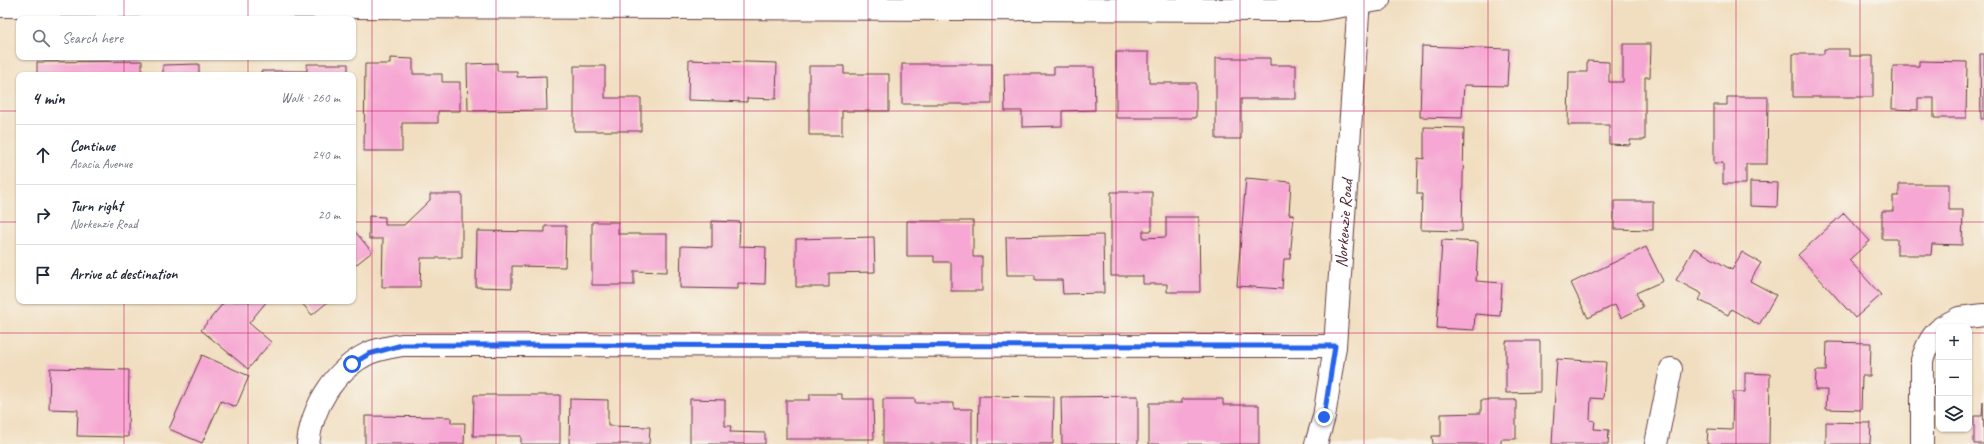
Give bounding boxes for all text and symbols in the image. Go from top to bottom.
search box [16,16,356,60]
icon: search [30,27,52,49]
text: Search here [62,29,123,48]
text: 4 min [32,88,65,109]
text: Walk · 260 m [281,90,340,106]
text: Continue [70,137,115,156]
icon: ahead [32,144,54,166]
text: 240 m [312,147,340,163]
text: Acacia Avenue [70,156,132,172]
street label: Norkenzie Road [1330,176,1357,268]
text: Turn right [70,197,123,216]
icon: right [32,204,54,226]
text: 20 m [318,207,340,223]
text: Norkenzie Road [70,216,138,232]
icon: arrive [32,264,54,286]
text: Arrive at destination [70,265,177,284]
map controls [1936,324,1972,432]
button: + [1936,324,1972,360]
route start [343,355,361,373]
button: − [1936,360,1972,396]
button: layers [1936,396,1972,432]
route end [1315,408,1333,426]

